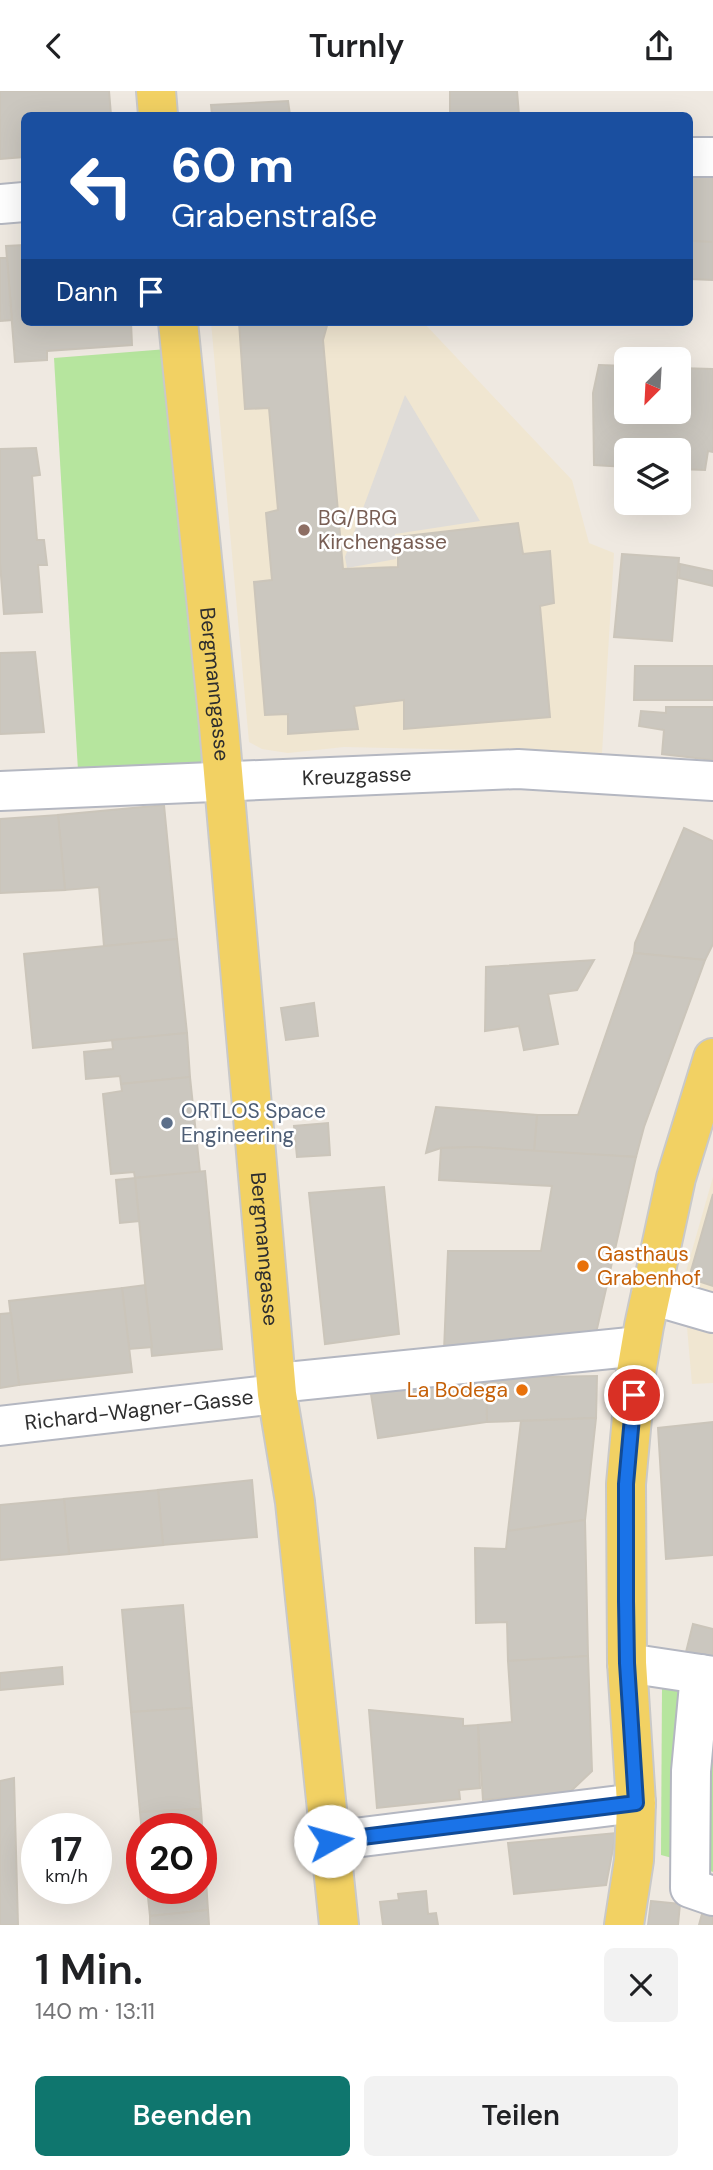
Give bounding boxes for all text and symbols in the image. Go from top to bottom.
text: Turnly [309,25,404,67]
icon: back [35,27,73,65]
icon: share [640,27,678,65]
text: 60 m [171,133,294,197]
icon: left [56,140,147,231]
text: Grabenstraße [171,195,377,237]
icon: arrive [132,273,170,311]
text: Dann [56,275,118,309]
north arrow [614,347,691,423]
map controls [614,347,691,515]
button: layers [614,438,691,515]
place label: BG/BRG Kirchengasse [318,504,447,556]
marker: BG/BRG Kirchengasse [296,522,312,538]
street label: Bergmanngasse [193,606,236,762]
street label: Kreuzgasse [301,760,412,792]
place label: ORTLOS Space Engineering [181,1097,326,1149]
marker: ORTLOS Space Engineering [159,1115,175,1131]
street label: Bergmanngasse [244,1171,285,1327]
place label: Gasthaus Grabenhof [597,1240,701,1292]
marker: Gasthaus Grabenhof [575,1258,591,1274]
pin [604,1365,664,1425]
place label: La Bodega [407,1376,508,1404]
icon: arrive [615,1376,653,1414]
marker: La Bodega [514,1382,530,1398]
street label: Richard-Wagner-Gasse [23,1383,255,1437]
position arrow [293,1804,367,1878]
speed limit sign: 20 [126,1813,217,1904]
text: 17 [51,1826,82,1872]
text: km/h [45,1864,88,1888]
text: 1 Min. [35,1942,143,1997]
button: close [604,1948,678,2022]
text: 140 m · 13:11 [35,1996,155,2026]
button: Beenden [35,2076,350,2156]
button: Teilen [364,2076,678,2156]

